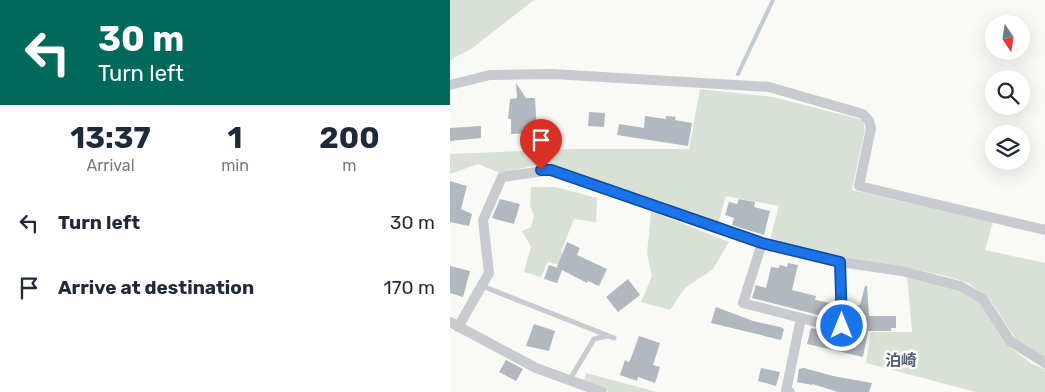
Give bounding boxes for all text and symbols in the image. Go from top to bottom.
north arrow [985,15,1030,60]
map controls [985,15,1030,170]
text: 30 m [98,18,184,60]
icon: left [15,20,80,85]
text: Turn left [98,60,184,87]
button: search [985,70,1030,115]
pin [520,119,562,170]
text: 13:37 [70,120,151,156]
text: 1 [228,120,242,156]
text: 200 [319,120,380,156]
button: layers [985,125,1030,170]
icon: arrive [527,126,555,154]
text: Arrival [87,156,135,175]
text: min [221,156,249,175]
text: m [342,156,357,175]
icon: left [15,209,43,237]
text: Turn left [58,211,140,234]
text: 30 m [390,211,435,234]
icon: arrive [15,274,43,302]
text: Arrive at destination [58,276,254,299]
text: 170 m [384,276,435,299]
position arrow [815,299,867,351]
district label: 泊崎 [885,351,917,370]

